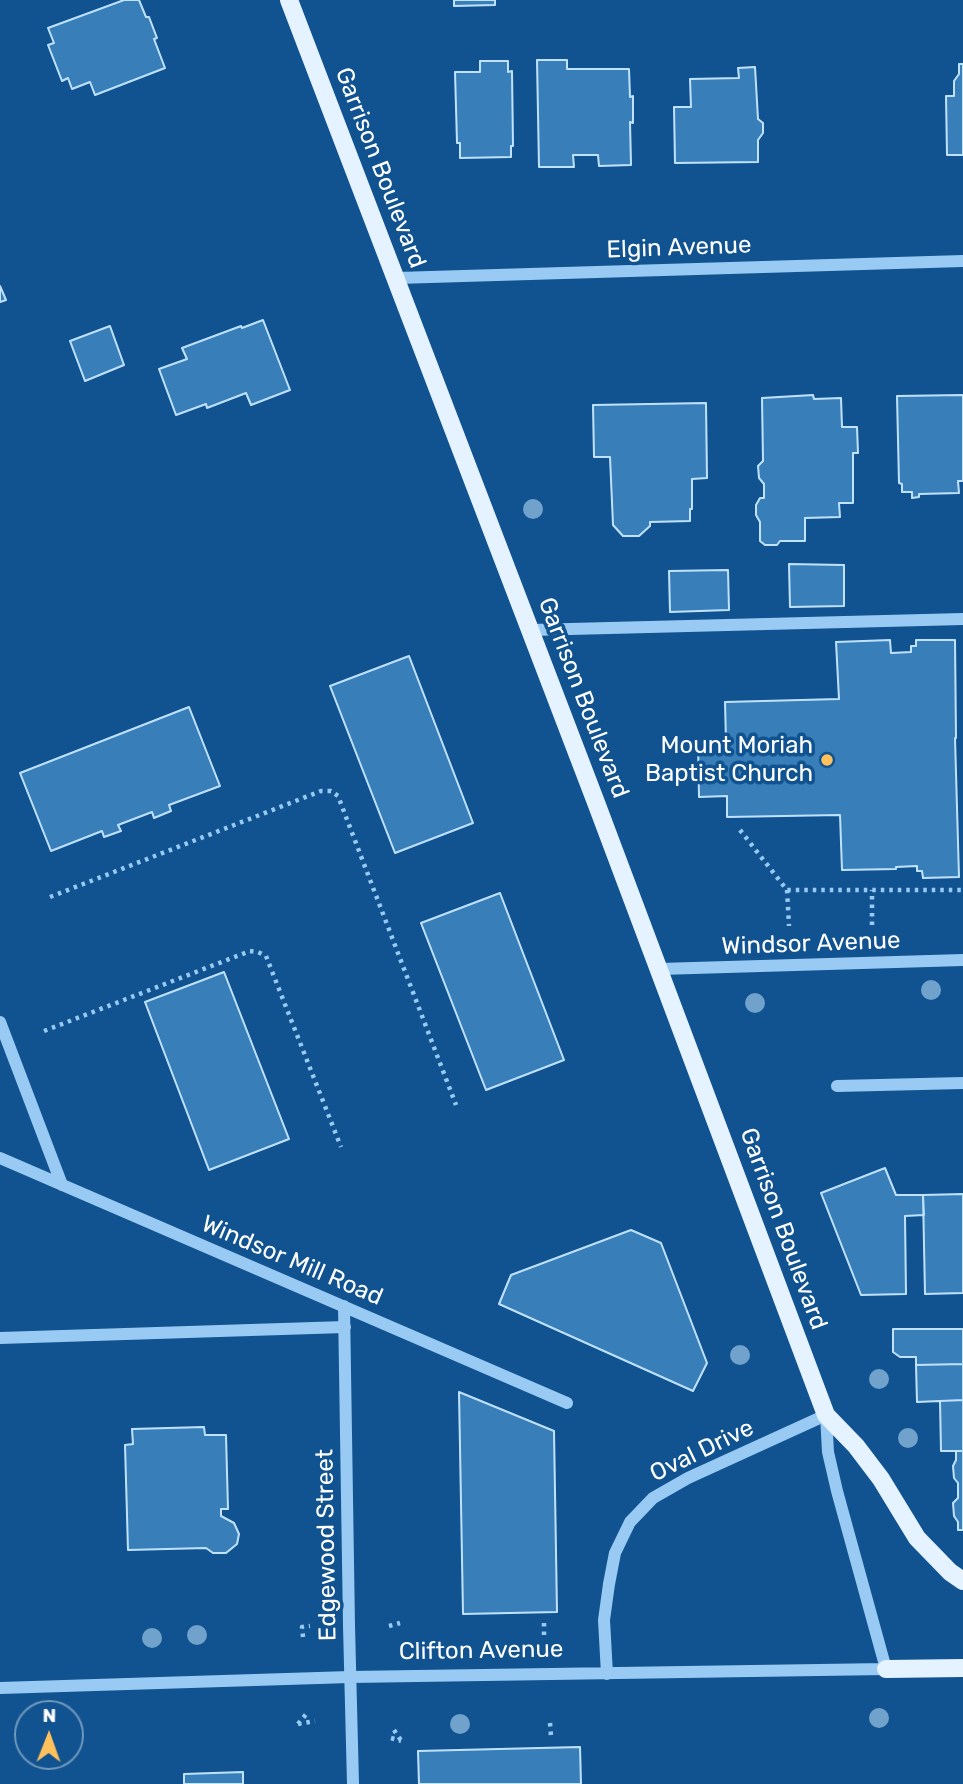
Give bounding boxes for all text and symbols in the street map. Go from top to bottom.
street label: Garrison Boulevard [329,64,431,272]
street label: Elgin Avenue [606,231,752,265]
street label: Garrison Boulevard [532,594,634,802]
place label: Mount Moriah Baptist Church [645,732,813,788]
marker: Mount Moriah Baptist Church [819,752,835,768]
street label: Windsor Avenue [721,926,901,962]
street label: Garrison Boulevard [733,1124,833,1334]
street label: Windsor Mill Road [197,1210,387,1312]
street label: Oval Drive [645,1414,759,1488]
street label: Edgewood Street [311,1449,343,1641]
street label: Clifton Avenue [399,1635,563,1667]
north arrow [14,1700,84,1770]
text: N [42,1704,56,1727]

